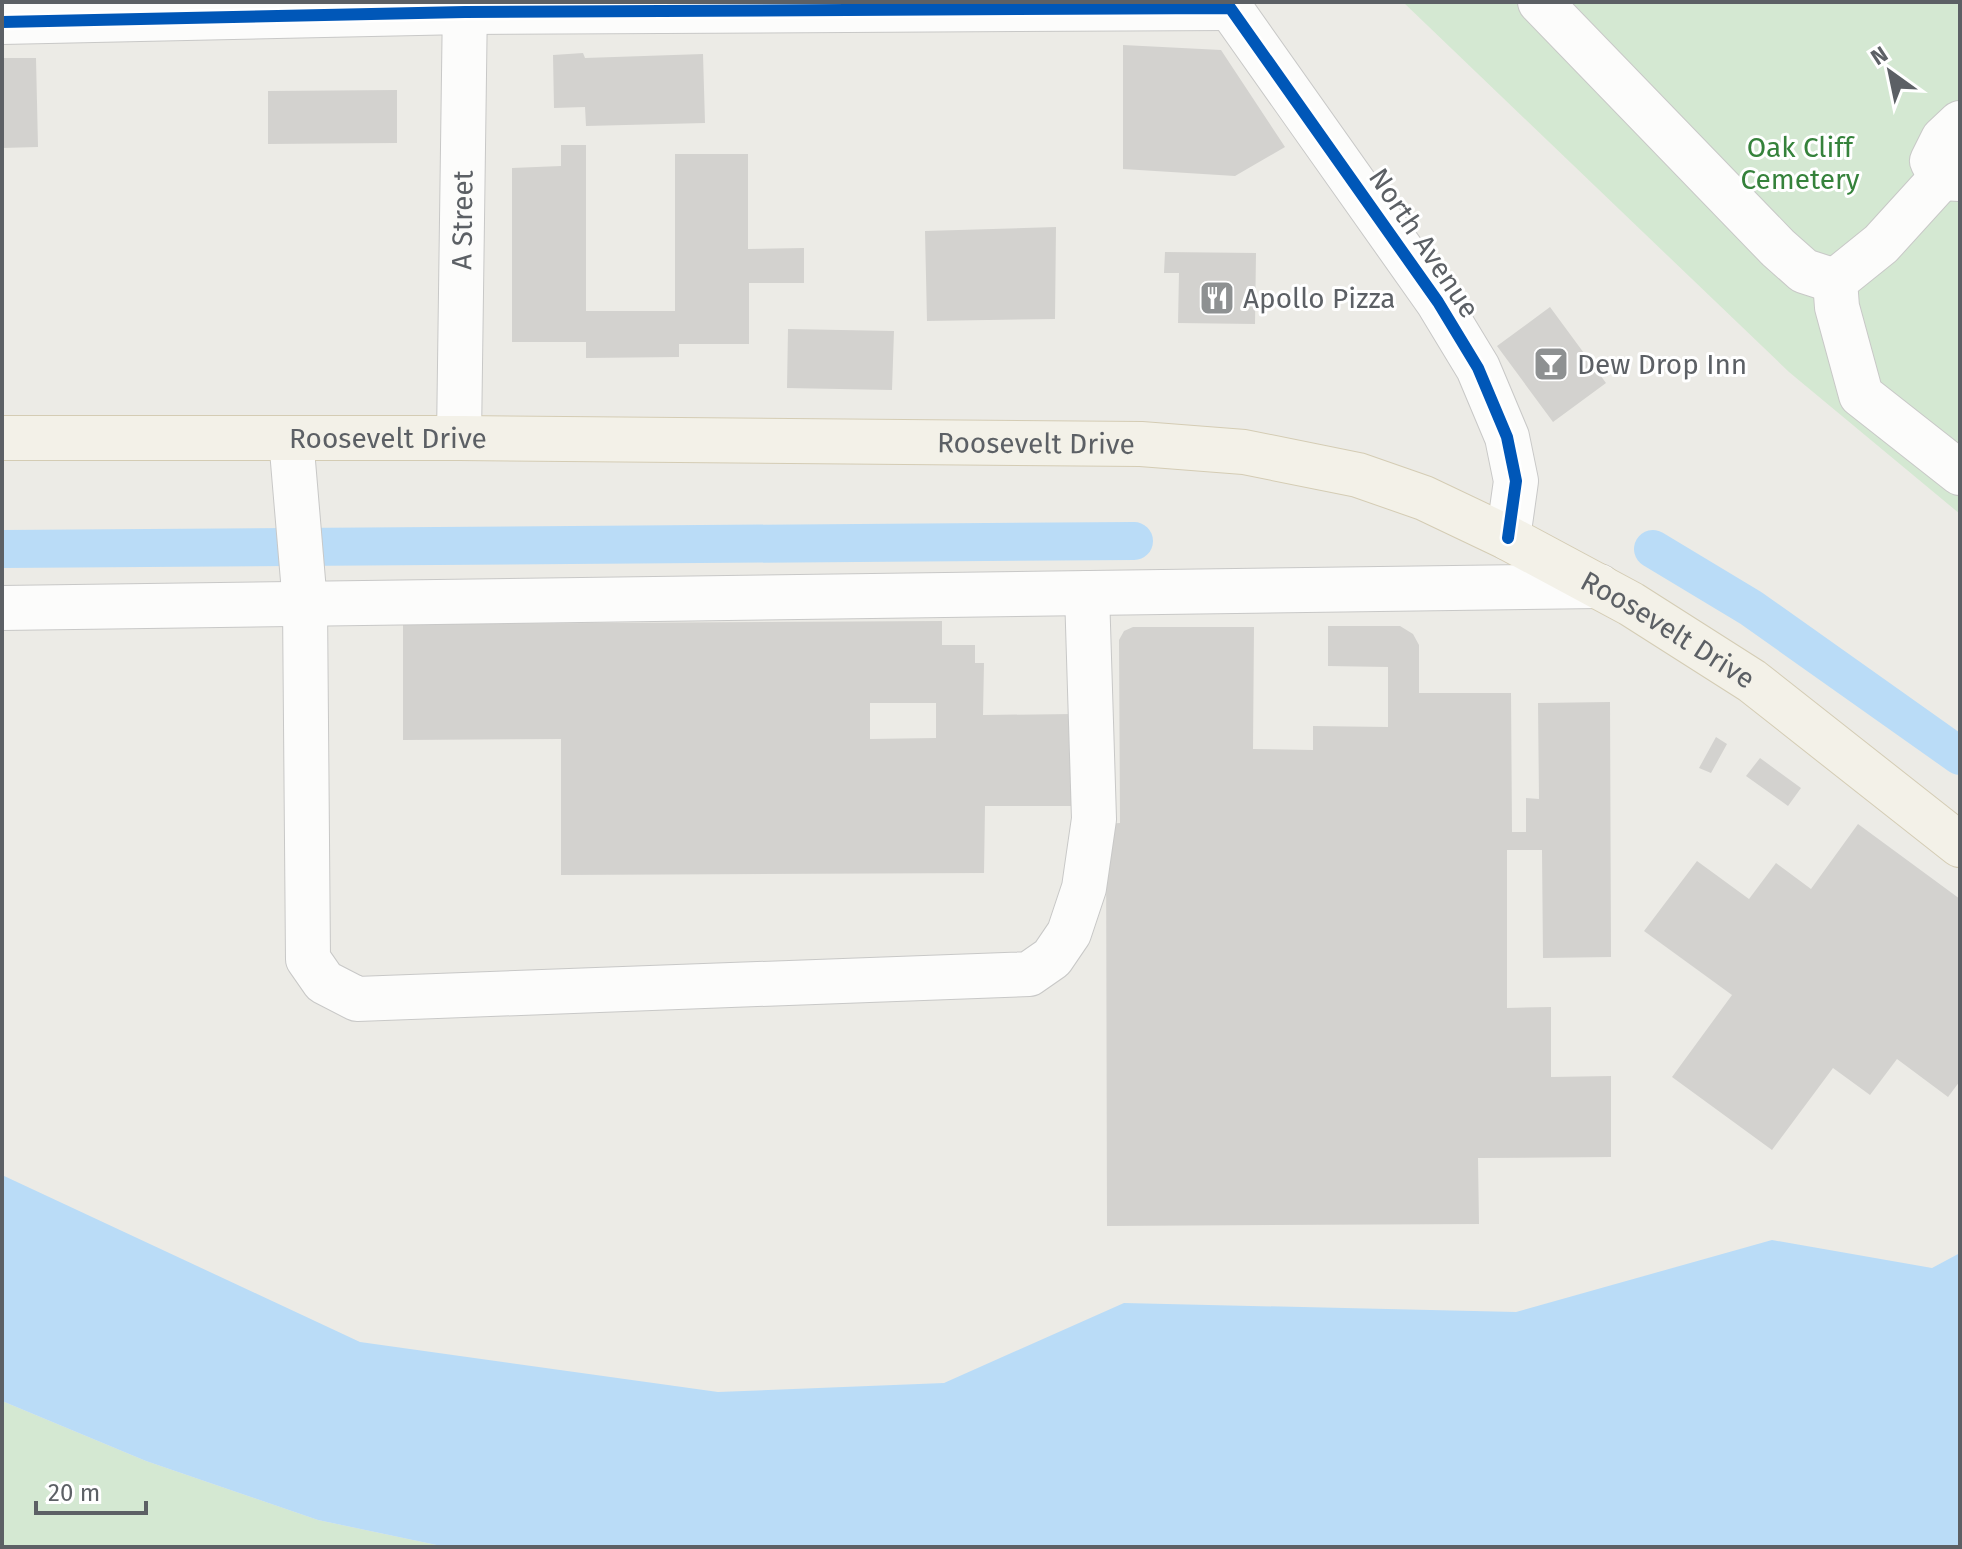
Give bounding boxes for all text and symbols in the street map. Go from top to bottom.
north arrow [1850,32,1930,112]
text: N [1866,40,1893,71]
park label: Oak Cliff Cemetery [1740,131,1860,196]
street label: North Avenue [1362,162,1486,324]
street label: A Street [445,169,479,270]
restaurant icon: Apollo Pizza [1198,279,1236,317]
place label: Apollo Pizza [1243,282,1396,315]
bar icon: Dew Drop Inn [1532,345,1570,383]
place label: Dew Drop Inn [1577,348,1747,381]
street label: Roosevelt Drive [289,421,487,455]
street label: Roosevelt Drive [937,426,1135,460]
street label: Roosevelt Drive [1576,564,1761,695]
scale bar [36,1465,146,1515]
text: 20 m [48,1479,100,1507]

